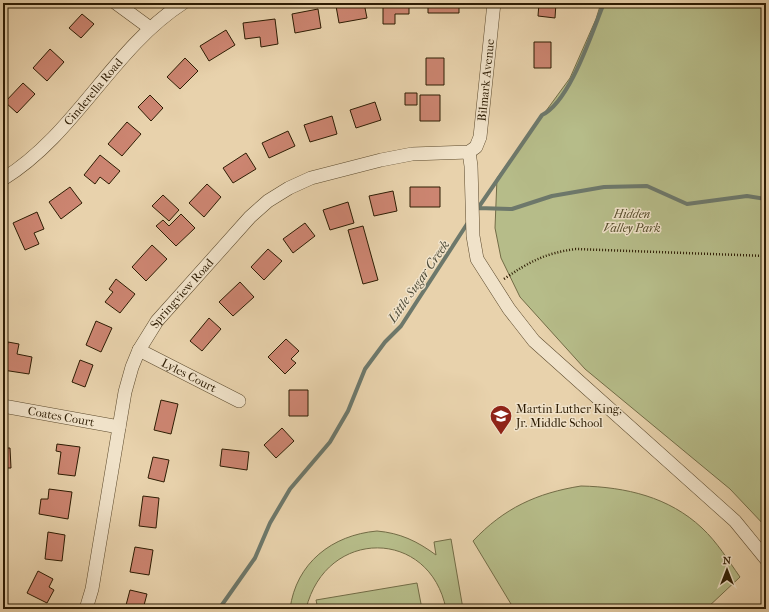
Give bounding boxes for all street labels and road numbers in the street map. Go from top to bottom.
street label: Bilmark Avenue [475,38,497,122]
street label: Cinderella Road [61,55,126,128]
street label: Springview Road [147,256,217,331]
street label: Lyles Court [159,356,219,396]
street label: Coates Court [27,404,96,430]

